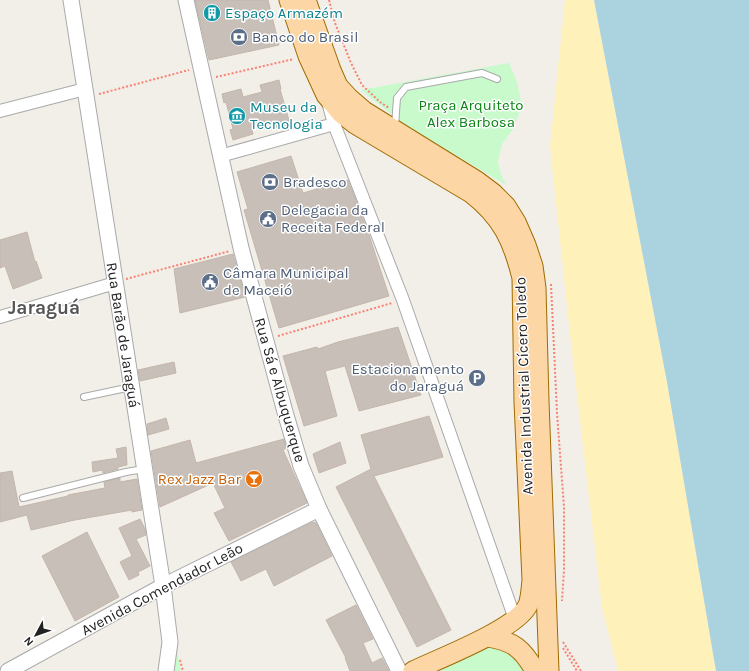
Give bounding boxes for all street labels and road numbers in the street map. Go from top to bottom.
street label: Rua Barão de Jaraguá [103,261,143,409]
street label: Avenida Industrial Cícero Toledo [511,277,537,495]
street label: Rua Sá e Albuquerque [251,316,309,464]
street label: Avenida Comendador Leão [78,539,246,639]

